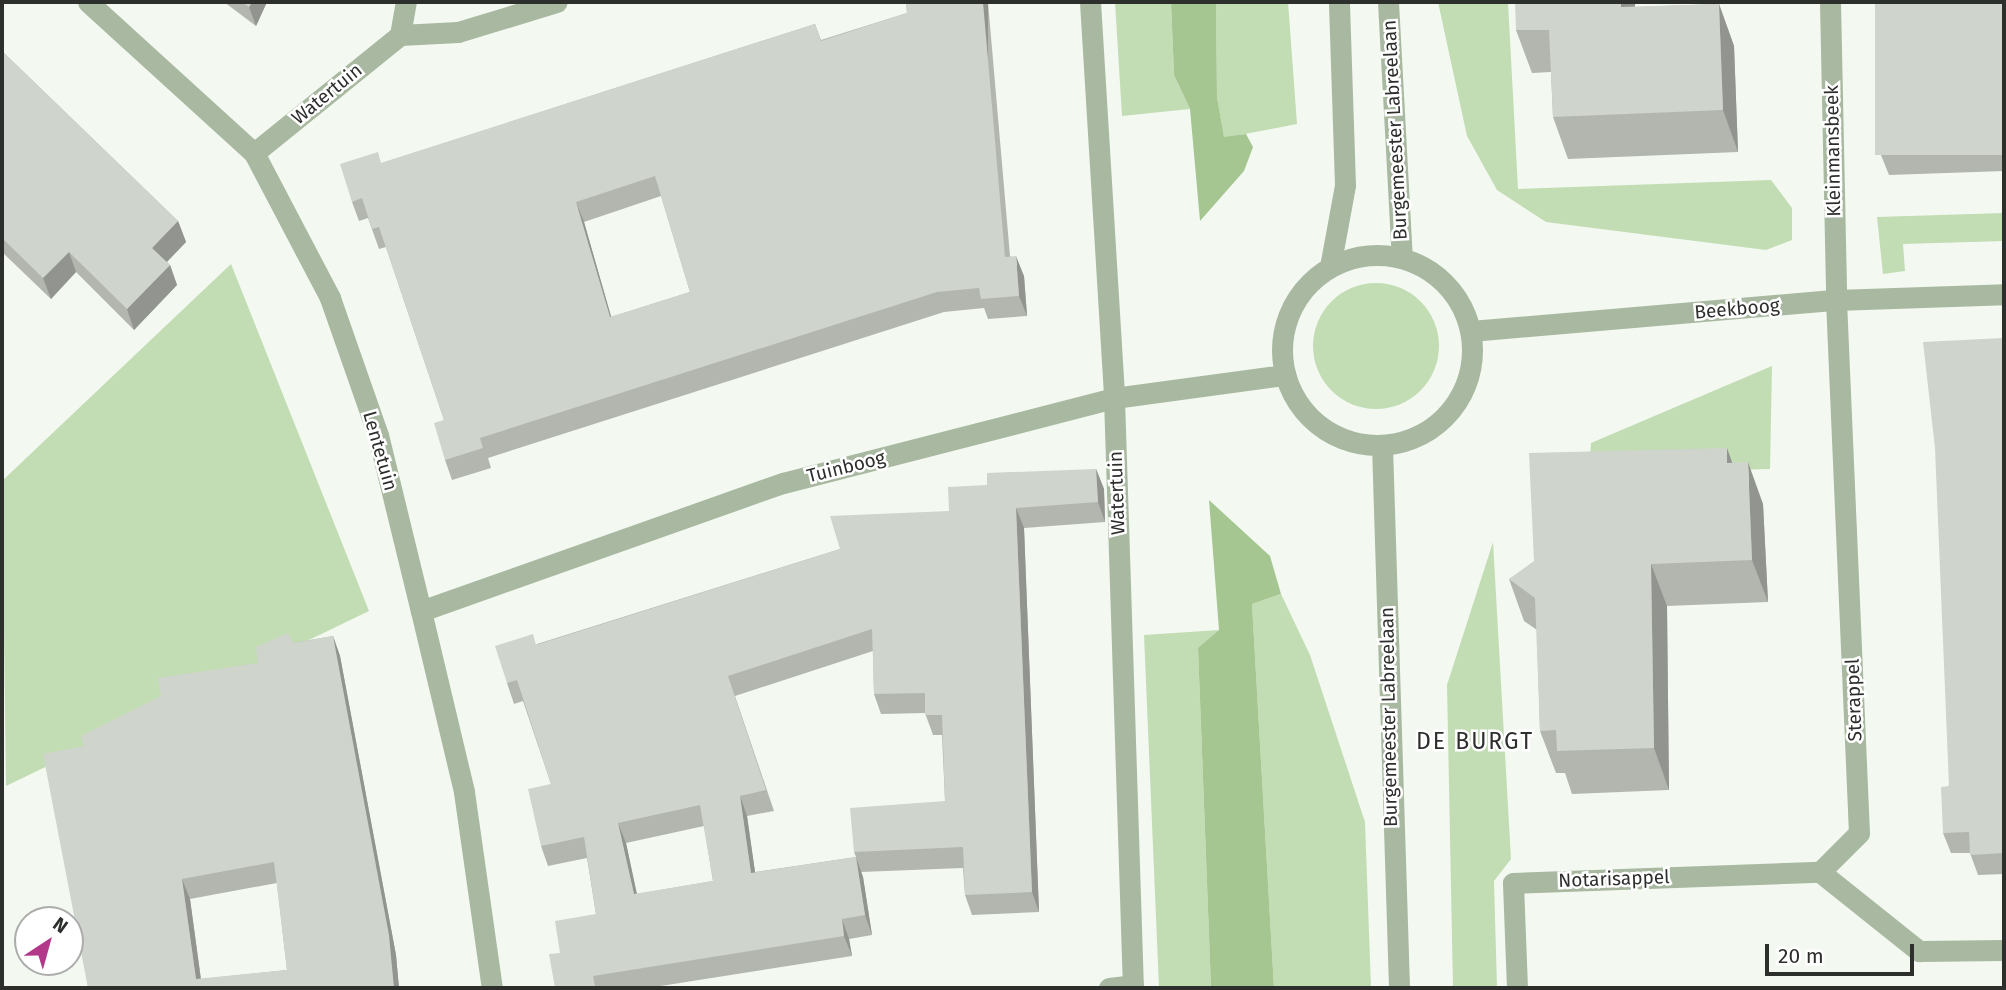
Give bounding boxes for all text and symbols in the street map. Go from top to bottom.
street label: Burgemeester Labreelaan [1378,19,1412,241]
street label: Watertuin [287,59,367,129]
street label: Kleinmansbeek [1820,85,1846,217]
street label: Beekboog [1693,294,1781,324]
street label: Lentetuin [358,409,402,493]
street label: Tuinboog [804,446,888,488]
street label: Watertuin [1104,451,1130,535]
street label: Burgemeester Labreelaan [1376,607,1402,827]
street label: Sterappel [1841,658,1867,742]
district label: DE BURGT [1417,727,1533,755]
street label: Notarisappel [1558,866,1670,892]
north arrow [14,906,84,976]
text: N [49,912,72,938]
scale bar [1768,930,1917,974]
text: 20 m [1778,943,1824,969]

